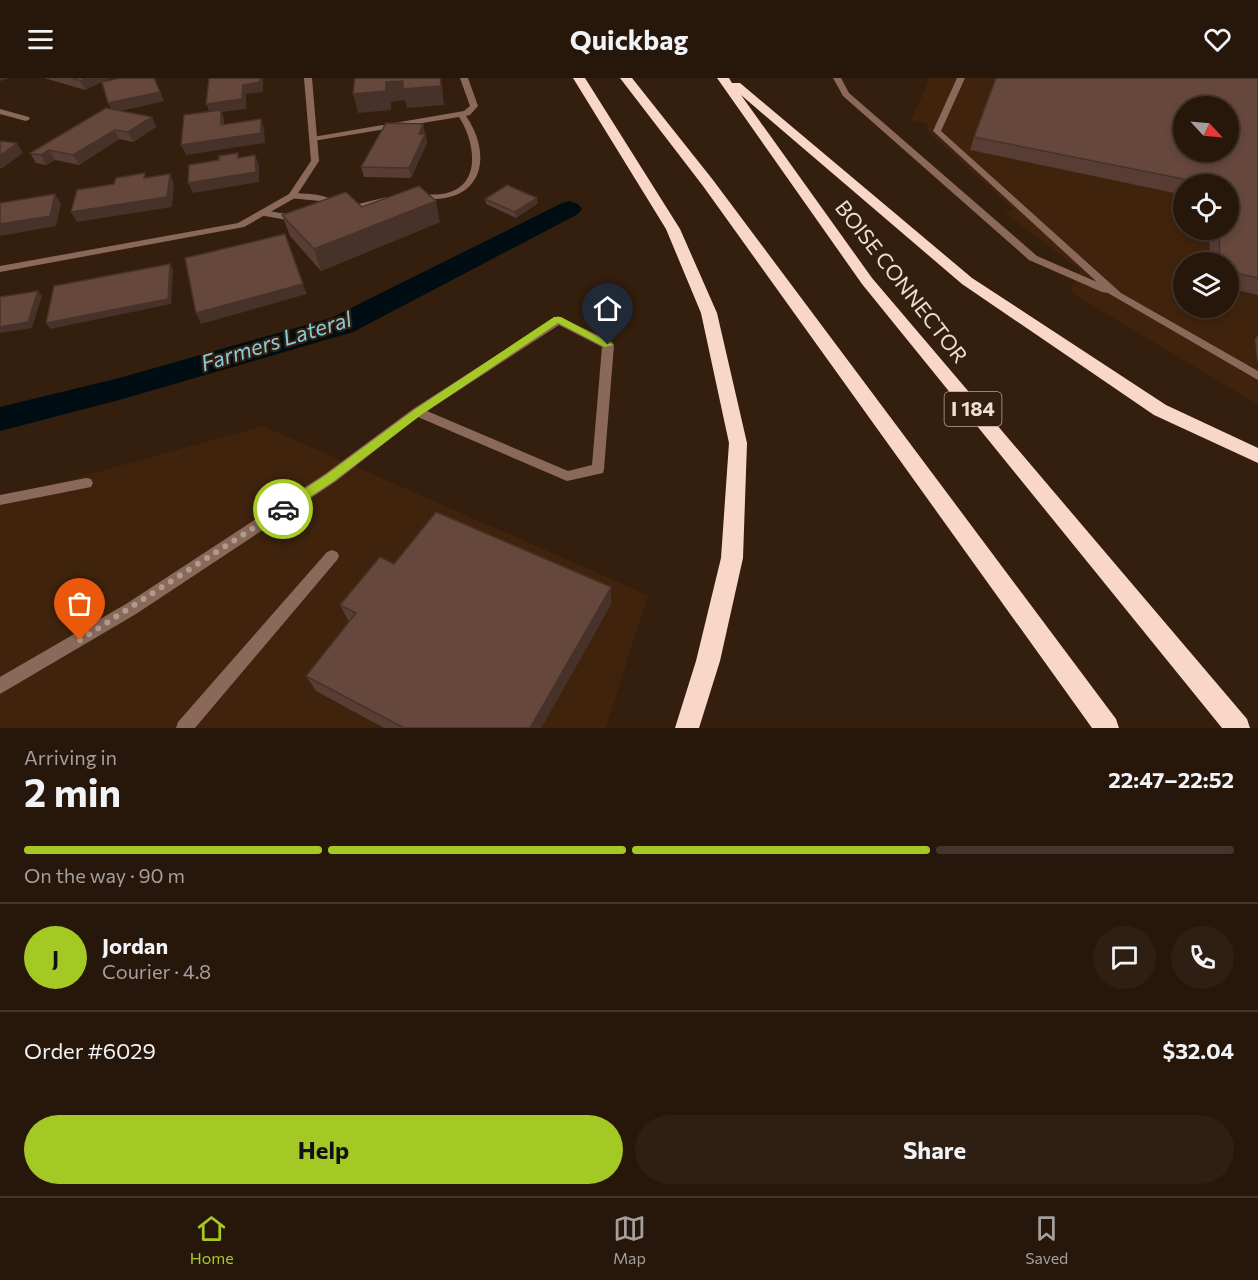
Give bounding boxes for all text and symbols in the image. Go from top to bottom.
icon: menu [24,23,57,56]
text: Quickbag [570,23,688,56]
icon: heart [1201,23,1234,56]
north arrow [1173,96,1239,162]
map controls [1173,96,1239,318]
button: locate [1173,174,1239,240]
street label: BOISE CONNECTOR [831,195,973,367]
button: layers [1173,252,1239,318]
pin [582,283,633,345]
icon: home [591,292,624,325]
water label: Farmers Lateral [197,305,355,376]
road number: I 184 [944,392,1002,426]
courier [253,479,313,539]
icon: car [267,493,300,526]
pin [54,578,105,640]
icon: bag [63,587,96,620]
text: Arriving in [24,745,117,769]
text: 22:47–22:52 [1108,766,1234,793]
text: 2 min [24,767,121,815]
text: On the way · 90 m [24,863,185,887]
button: chat [1093,926,1156,989]
button: phone [1171,926,1234,989]
text: Jordan [102,932,168,959]
text: J [52,944,59,971]
text: Courier · 4.8 [102,959,211,983]
text: Order #6029 [24,1037,156,1064]
text: $32.04 [1163,1037,1234,1064]
button: Help [24,1115,623,1184]
button: Share [635,1115,1234,1184]
tab: Home [190,1212,234,1267]
tab: Map [613,1212,646,1267]
tab: Saved [1025,1212,1068,1267]

